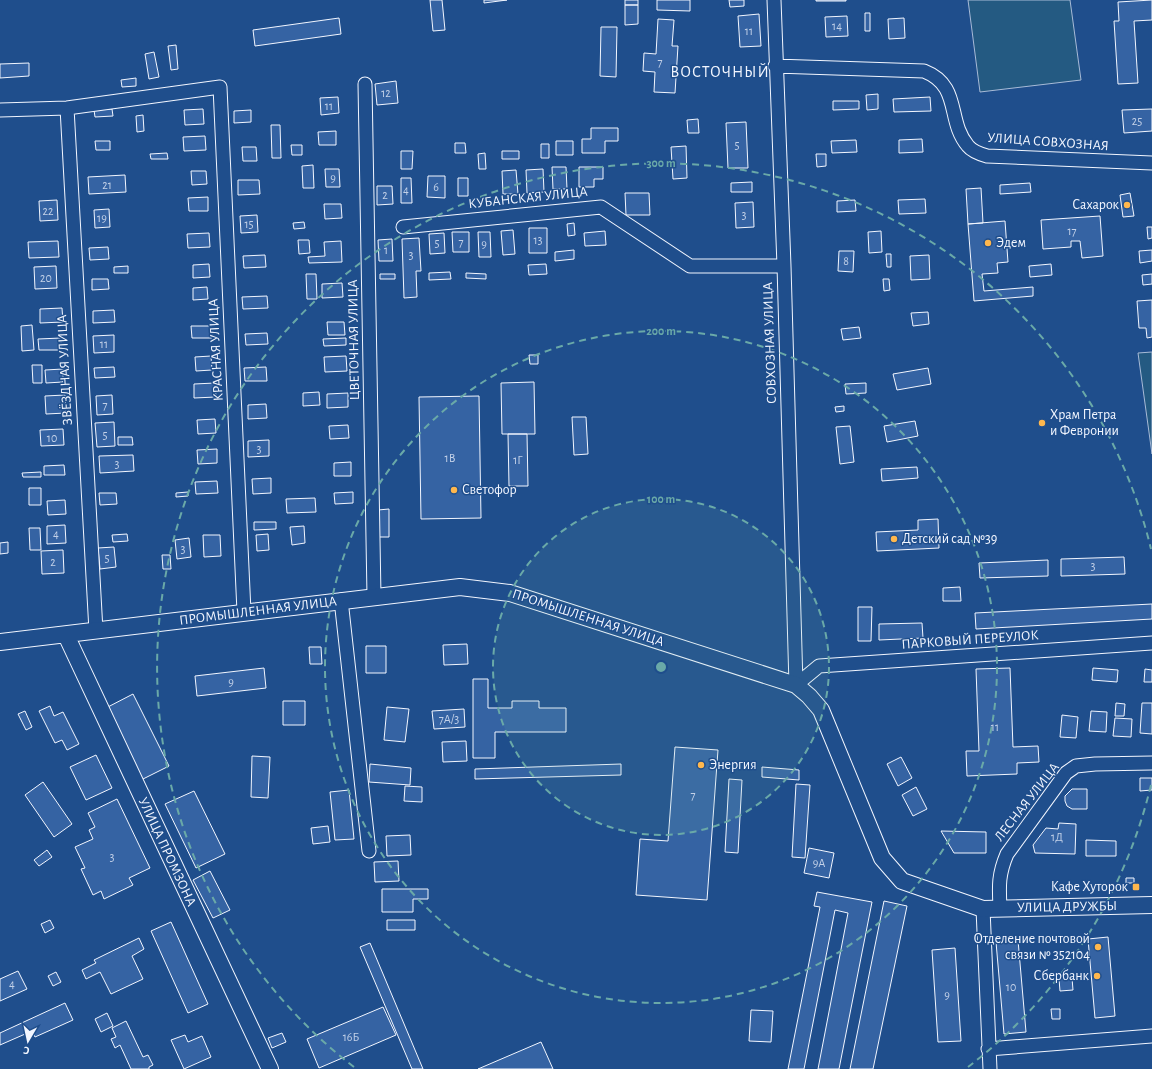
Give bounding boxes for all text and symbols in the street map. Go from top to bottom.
house number: 14 [832,20,842,32]
house number: 11 [745,25,753,37]
house number: 7 [657,56,663,68]
district label: ВОСТОЧНЫЙ [670,63,770,80]
house number: 12 [381,87,391,99]
house number: 11 [325,100,333,112]
house number: 25 [1132,115,1142,127]
street label: УЛИЦА СОВХОЗНАЯ [987,131,1109,153]
house number: 5 [734,139,740,151]
text: 300 m [646,157,676,169]
house number: 9 [330,172,336,184]
house number: 21 [102,179,112,191]
house number: 6 [433,181,439,193]
house number: 4 [403,184,409,196]
street label: КУБАНСКАЯ УЛИЦА [468,185,588,211]
house number: 2 [382,189,388,201]
place label: Сахарок [1072,198,1120,212]
marker: Сахарок [1122,200,1132,210]
house number: 22 [43,205,54,217]
house number: 3 [742,209,747,221]
house number: 19 [97,212,107,224]
house number: 15 [244,218,254,230]
house number: 17 [1067,225,1077,237]
house number: 13 [533,234,543,246]
house number: 7 [458,236,464,248]
place label: Эдем [996,236,1026,250]
house number: 5 [434,237,440,249]
house number: 9 [481,238,487,250]
marker: Эдем [983,238,993,248]
house number: 1 [384,244,388,256]
house number: 3 [409,249,414,261]
house number: 8 [843,255,849,267]
house number: 20 [40,272,52,284]
street label: ЦВЕТОЧНАЯ УЛИЦА [346,280,362,400]
street label: СОВХОЗНАЯ УЛИЦА [761,282,779,404]
street label: КРАСНАЯ УЛИЦА [206,298,226,402]
street label: ЗВЁЗДНАЯ УЛИЦА [53,314,75,426]
text: 200 m [646,325,676,337]
house number: 11 [100,338,108,350]
house number: 7 [102,399,108,411]
place label: Храм Петра и Февронии [1050,408,1119,438]
marker: Храм Петра и Февронии [1037,418,1047,428]
house number: 5 [102,429,108,441]
house number: 10 [47,432,57,444]
house number: 3 [257,443,262,455]
house number: 1В [445,452,456,464]
house number: 1Г [513,454,523,466]
house number: 3 [115,458,120,470]
place label: Светофор [462,483,517,497]
marker: Светофор [449,485,459,495]
text: 100 m [647,493,675,505]
house number: 4 [53,528,59,540]
place label: Детский сад №39 [902,532,997,546]
marker: Детский сад №39 [889,534,899,544]
house number: 3 [181,543,186,555]
house number: 5 [104,552,110,564]
house number: 2 [50,556,56,568]
house number: 3 [1091,560,1096,572]
street label: ПРОМЫШЛЕННАЯ УЛИЦА [510,587,666,649]
street label: ПРОМЫШЛЕННАЯ УЛИЦА [178,594,338,628]
street label: ПАРКОВЫЙ ПЕРЕУЛОК [901,627,1039,652]
centre of rings [654,660,668,674]
house number: 9 [228,676,234,688]
house number: 7А/3 [439,713,459,725]
house number: 11 [991,721,999,733]
place label: Энергия [709,758,757,772]
marker: Энергия [696,760,706,770]
street label: ЛЕСНАЯ УЛИЦА [992,760,1062,844]
house number: 7 [690,789,696,801]
street label: УЛИЦА ПРОМЗОНА [136,795,198,909]
house number: 1Д [1051,831,1063,843]
house number: 3 [110,851,115,863]
house number: 9А [813,857,825,869]
place label: Кафе Хуторок [1051,880,1129,894]
marker: Кафе Хуторок [1131,882,1141,892]
street label: УЛИЦА ДРУЖБЫ [1017,899,1117,915]
place label: Отделение почтовой связи № 352104 [973,932,1090,962]
marker: Отделение почтовой связи № 352104 [1093,942,1103,952]
place label: Сбербанк [1034,969,1090,983]
marker: Сбербанк [1092,971,1102,981]
house number: 4 [9,978,15,990]
house number: 10 [1006,981,1016,993]
house number: 9 [944,989,950,1001]
north arrow [8,1021,48,1061]
house number: 16Б [343,1031,359,1043]
text: С [23,1044,30,1056]

